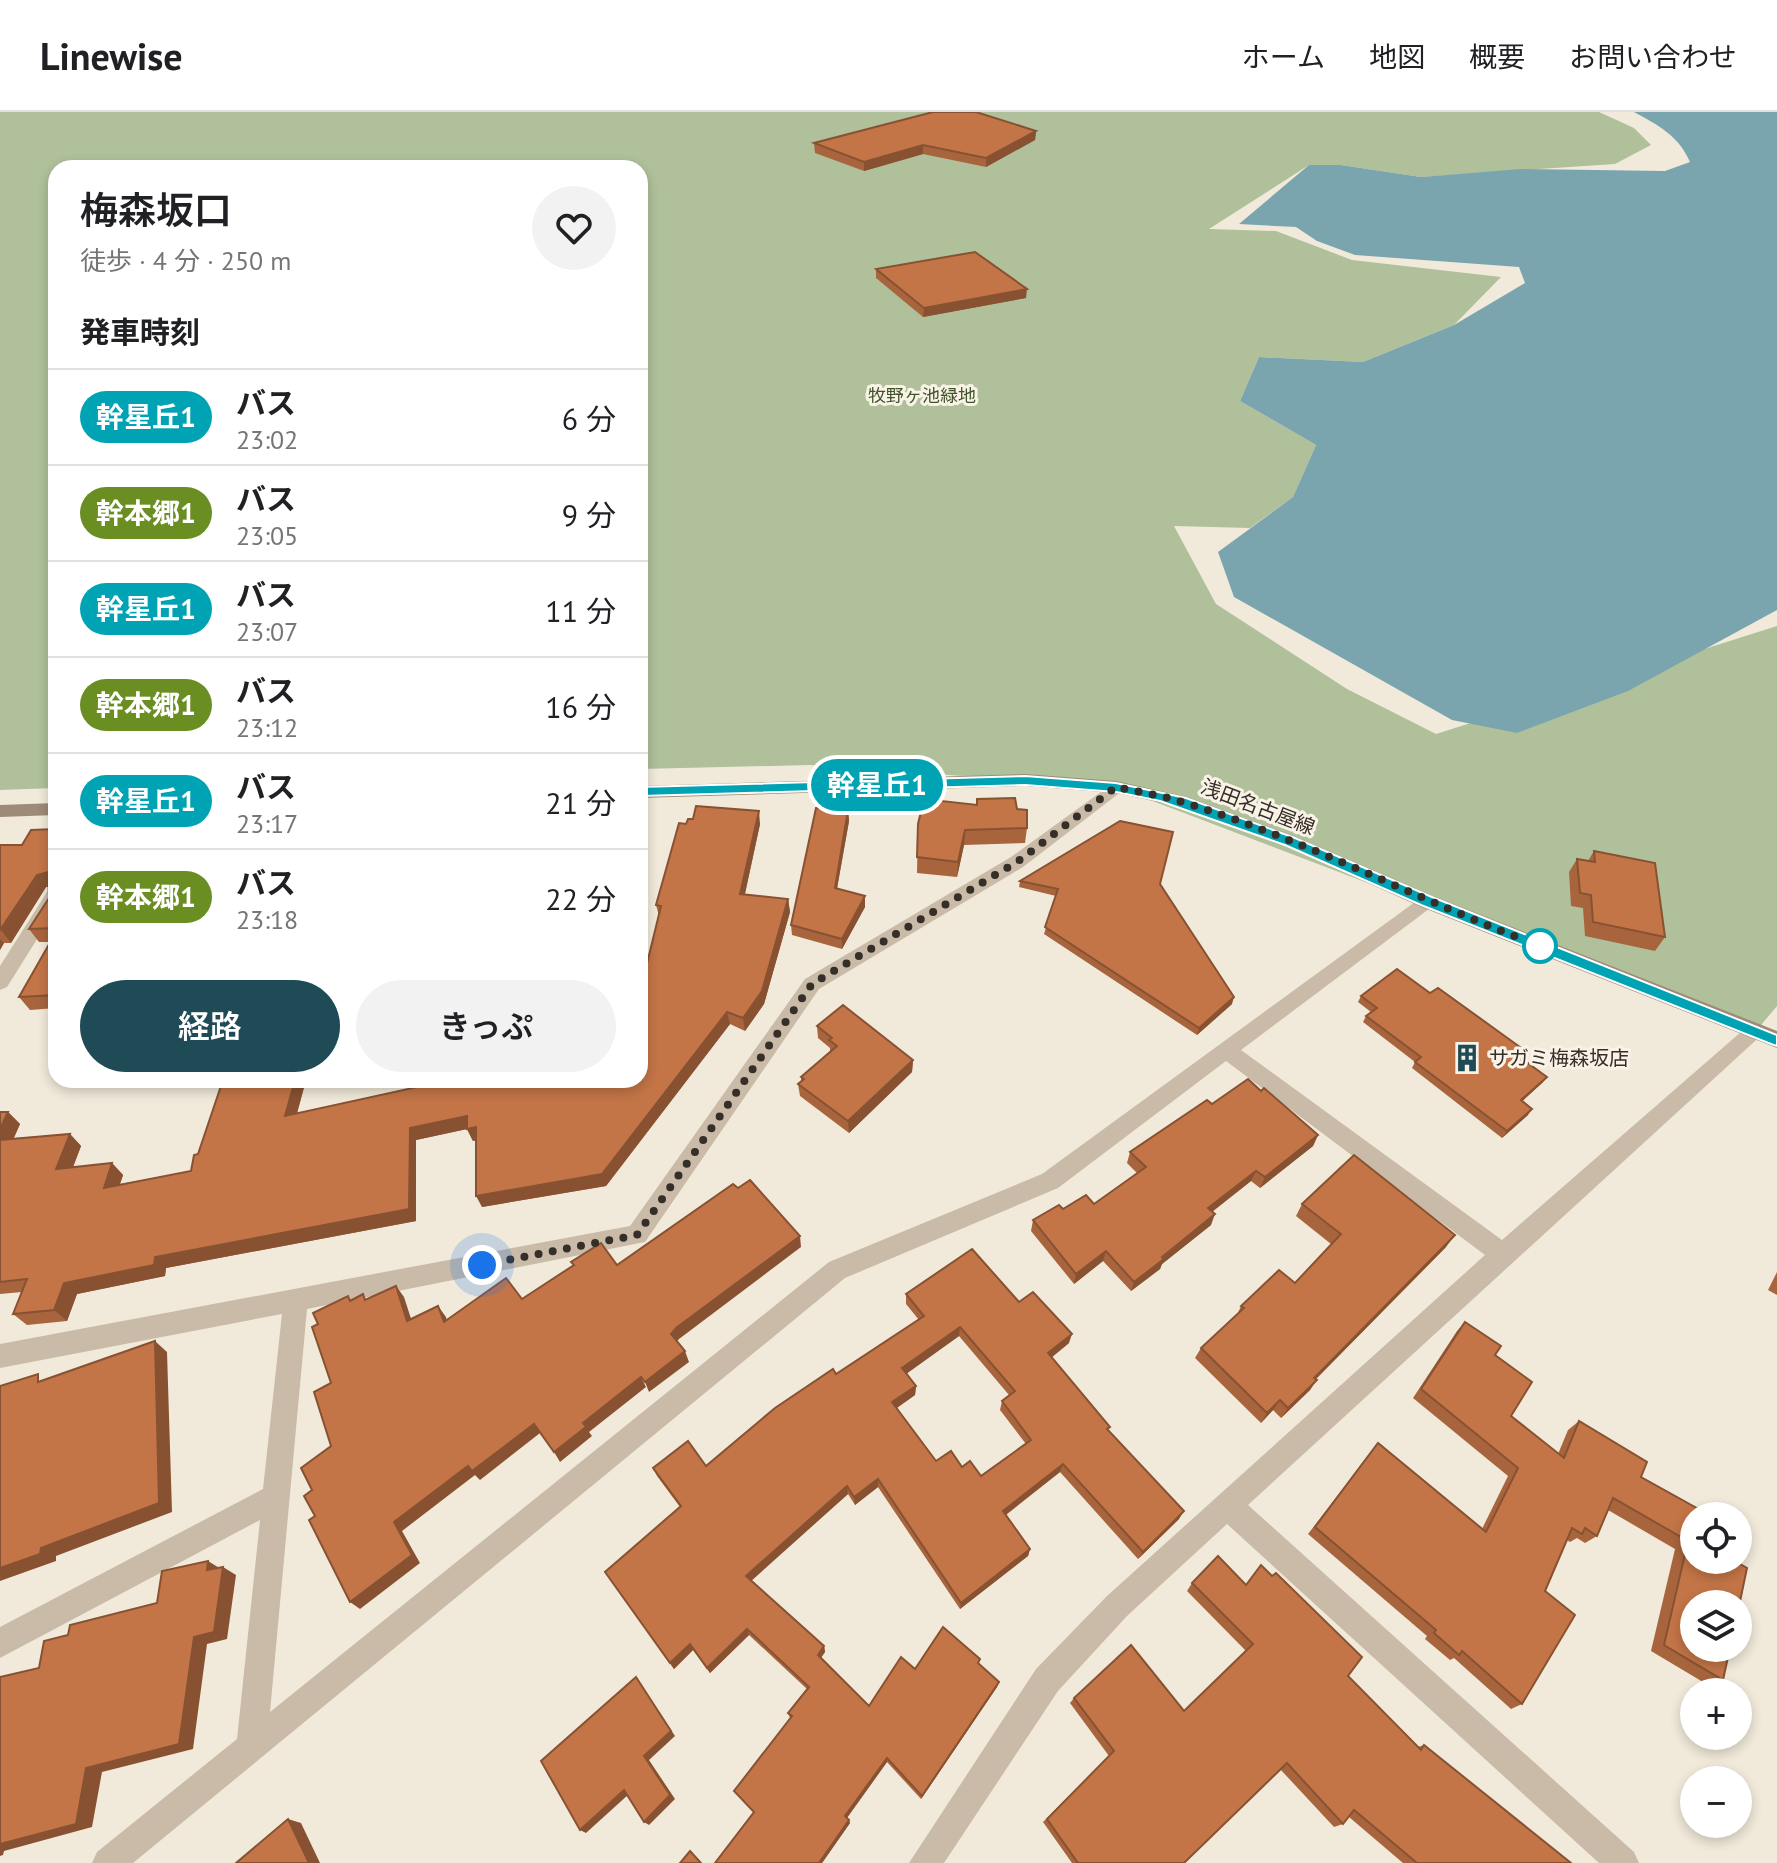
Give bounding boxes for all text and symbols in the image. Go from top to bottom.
text: Linewise [40,31,183,80]
text: ホーム [1242,38,1325,75]
text: 地図 [1369,38,1425,75]
text: 概要 [1469,38,1525,75]
text: お問い合わせ [1569,38,1737,75]
text: 梅森坂口 [80,185,232,234]
button: heart [532,186,616,270]
text: 徒歩 · 4 分 · 250 m [80,244,291,277]
text: 発車時刻 [80,312,200,351]
text: バス [236,383,296,422]
park label: 牧野ヶ池緑地 [868,384,976,407]
text: 幹星丘1 [96,398,196,435]
text: 6 分 [562,399,616,438]
text: 23:02 [236,423,298,456]
text: バス [236,479,296,518]
text: 幹本郷1 [96,494,196,531]
text: 9 分 [562,495,616,534]
text: 23:05 [236,519,298,552]
text: バス [236,575,296,614]
text: 幹星丘1 [96,590,196,627]
text: 11 分 [545,591,616,630]
text: 23:07 [236,615,298,648]
text: バス [236,671,296,710]
text: 幹本郷1 [96,686,196,723]
text: 16 分 [545,687,616,726]
text: 23:12 [236,711,298,744]
line badge: 幹星丘1 [821,759,933,811]
text: 幹星丘1 [827,766,927,803]
text: バス [236,767,296,806]
street label: 浅田名古屋線 [1197,773,1319,841]
text: 幹星丘1 [96,782,196,819]
text: 21 分 [545,783,616,822]
text: 23:17 [236,807,298,840]
text: バス [236,863,296,902]
text: 幹本郷1 [96,878,196,915]
text: 22 分 [545,879,616,918]
text: 23:18 [236,903,298,936]
unlabelled marker [1523,929,1557,963]
button: 経路 [80,980,340,1072]
button: きっぷ [356,980,616,1072]
building icon: サガミ梅森坂店 [1452,1043,1482,1073]
place label: サガミ梅森坂店 [1489,1045,1629,1071]
your location [462,1245,502,1285]
map controls [1680,1502,1752,1838]
button: locate [1680,1502,1752,1574]
button: layers [1680,1590,1752,1662]
button: + [1680,1678,1752,1750]
button: − [1680,1766,1752,1838]

